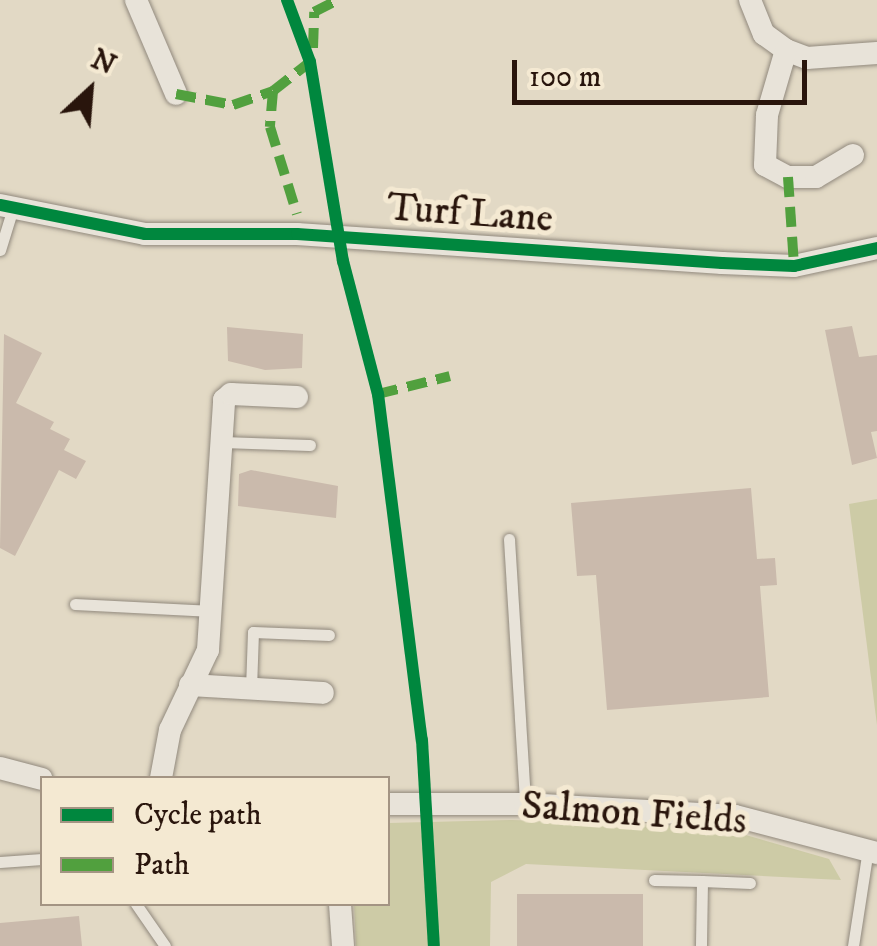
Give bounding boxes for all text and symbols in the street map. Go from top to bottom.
north arrow [40,40,140,140]
scale bar [517,40,812,102]
text: N [85,42,121,83]
text: 100 m [529,59,601,96]
street label: Turf Lane [386,184,554,244]
legend [40,776,390,906]
street label: Salmon Fields [520,782,748,846]
text: Cycle path [134,797,262,834]
text: Path [134,847,190,884]

